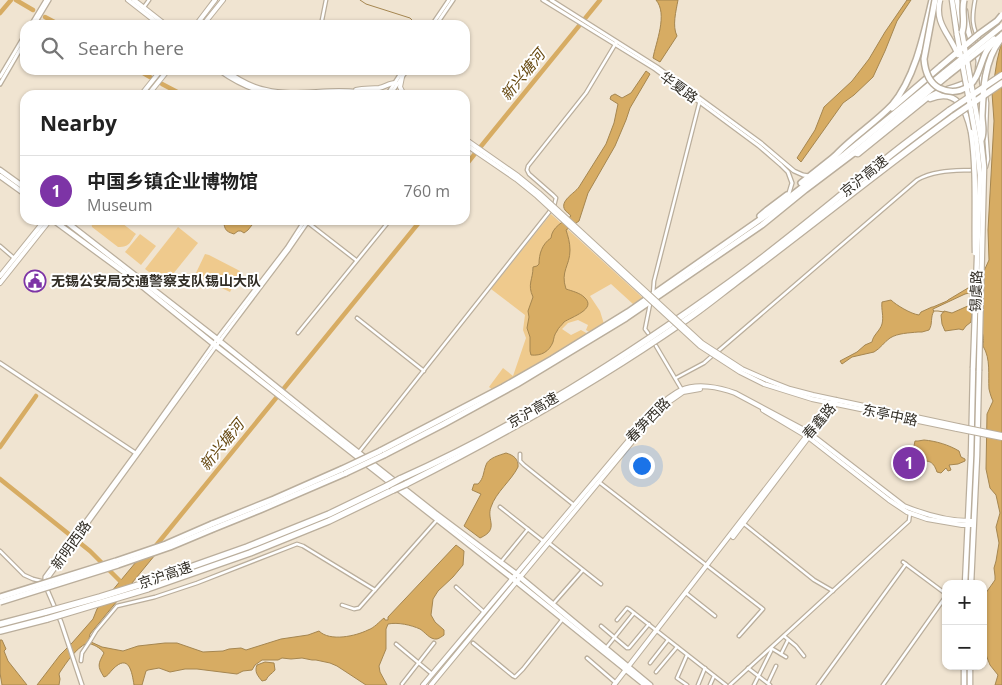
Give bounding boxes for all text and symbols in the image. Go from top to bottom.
search box [20,20,470,75]
icon: search [38,34,66,62]
text: Search here [78,35,184,61]
water label: 新兴塘河 [496,42,551,104]
street label: 华夏路 [657,67,702,107]
text: Nearby [40,109,117,137]
street label: 京沪高速 [836,151,891,201]
text: 中国乡镇企业博物馆 [87,168,258,194]
text: 1 [51,180,61,202]
text: 760 m [404,180,450,202]
text: Museum [87,194,152,216]
public building icon: 无锡公安局交通警察支队锡山大队 [23,269,47,293]
street label: 锡虞路 [965,270,986,312]
place label: 无锡公安局交通警察支队锡山大队 [51,271,261,290]
street label: 京沪高速 [504,387,562,432]
street label: 春笋西路 [621,393,674,446]
street label: 春鑫路 [798,399,840,443]
street label: 东亭中路 [861,399,919,430]
water label: 新兴塘河 [195,412,250,474]
pin: 1 [893,444,925,482]
your location [629,453,655,479]
street label: 新明西路 [46,516,95,573]
street label: 京沪高速 [135,556,194,593]
map controls [942,580,987,670]
button: + [942,580,987,625]
button: − [942,625,987,670]

